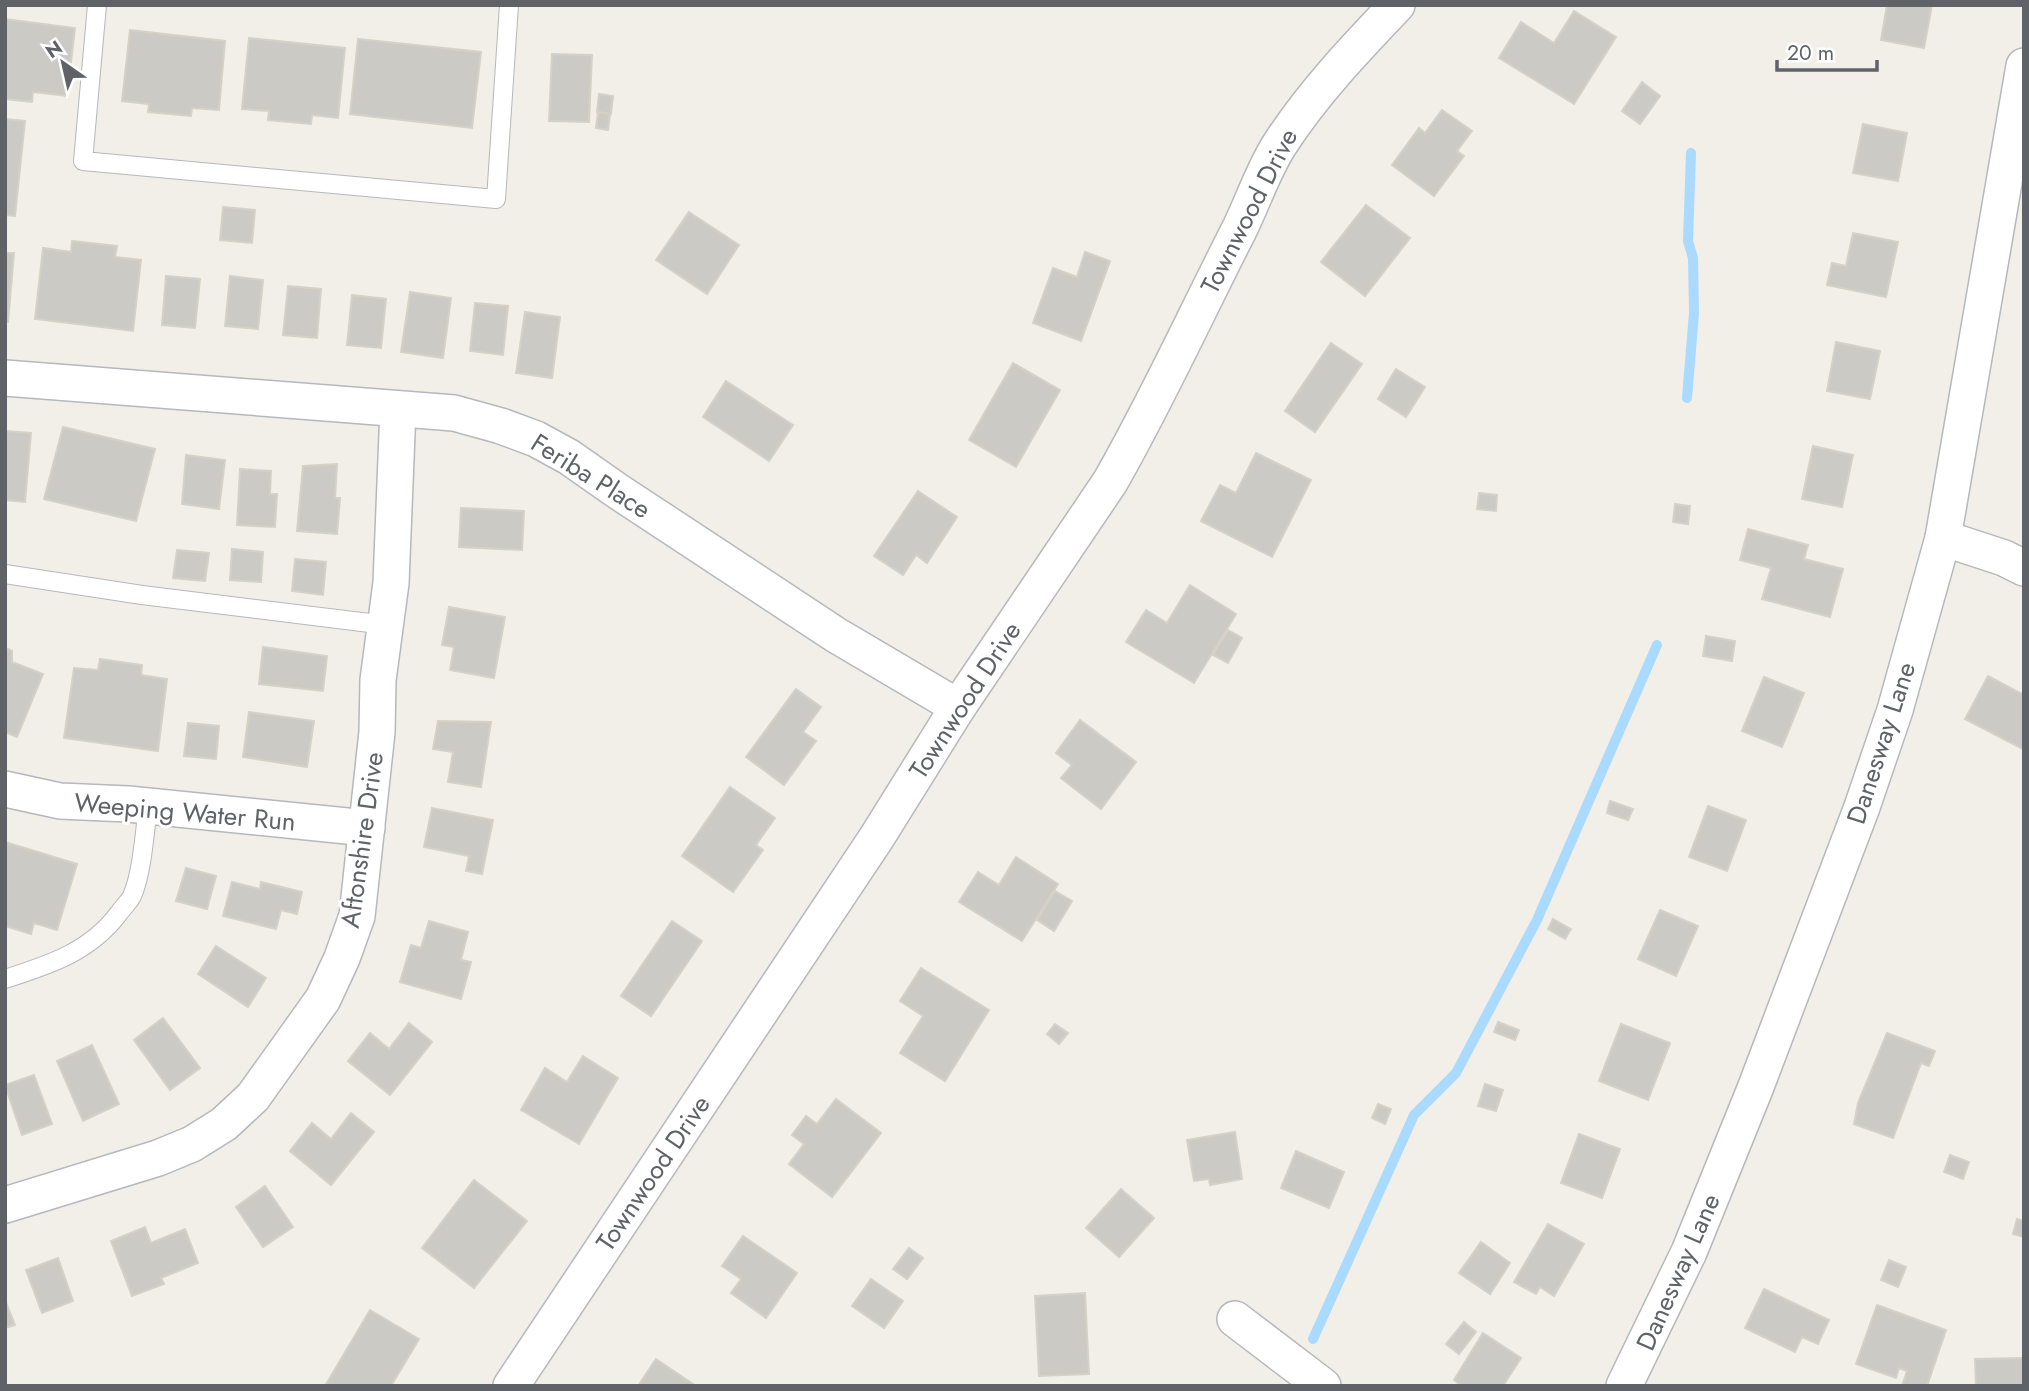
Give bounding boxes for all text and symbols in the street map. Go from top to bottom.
north arrow [28,28,98,98]
scale bar [1777,28,1877,72]
text: N [40,34,68,65]
text: 20 m [1787,38,1834,68]
street label: Townwood Drive [1191,122,1307,300]
street label: Feriba Place [524,424,658,528]
street label: Townwood Drive [900,614,1030,786]
street label: Danesway Lane [1837,657,1925,829]
street label: Aftonshire Drive [331,750,393,930]
street label: Weeping Water Run [73,783,297,841]
street label: Townwood Drive [587,1088,719,1258]
street label: Danesway Lane [1626,1187,1730,1357]

